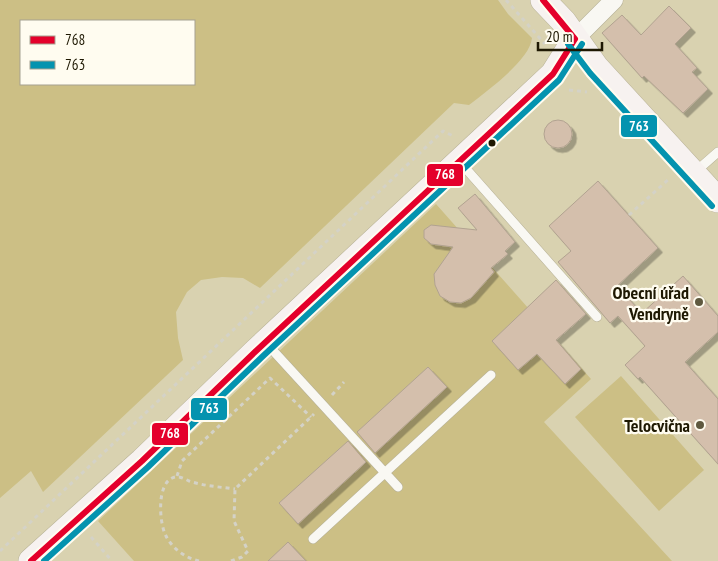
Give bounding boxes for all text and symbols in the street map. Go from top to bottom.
legend [20,20,195,85]
scale bar [538,20,602,52]
text: 20 m [546,27,572,46]
text: 768 [65,30,85,49]
text: 763 [65,55,85,74]
line badge: 763 [620,114,658,138]
text: 763 [629,117,649,135]
unlabelled marker [487,138,497,148]
line badge: 768 [426,163,464,187]
text: 768 [435,165,455,183]
place label: Obecní úřad Vendryně [613,281,689,325]
marker: Obecní úřad Vendryně [693,296,705,308]
line badge: 763 [190,397,228,421]
text: 763 [199,399,219,417]
place label: Telocvična [624,414,690,437]
marker: Telocvična [694,419,706,431]
line badge: 768 [151,422,189,446]
text: 768 [160,424,180,442]

